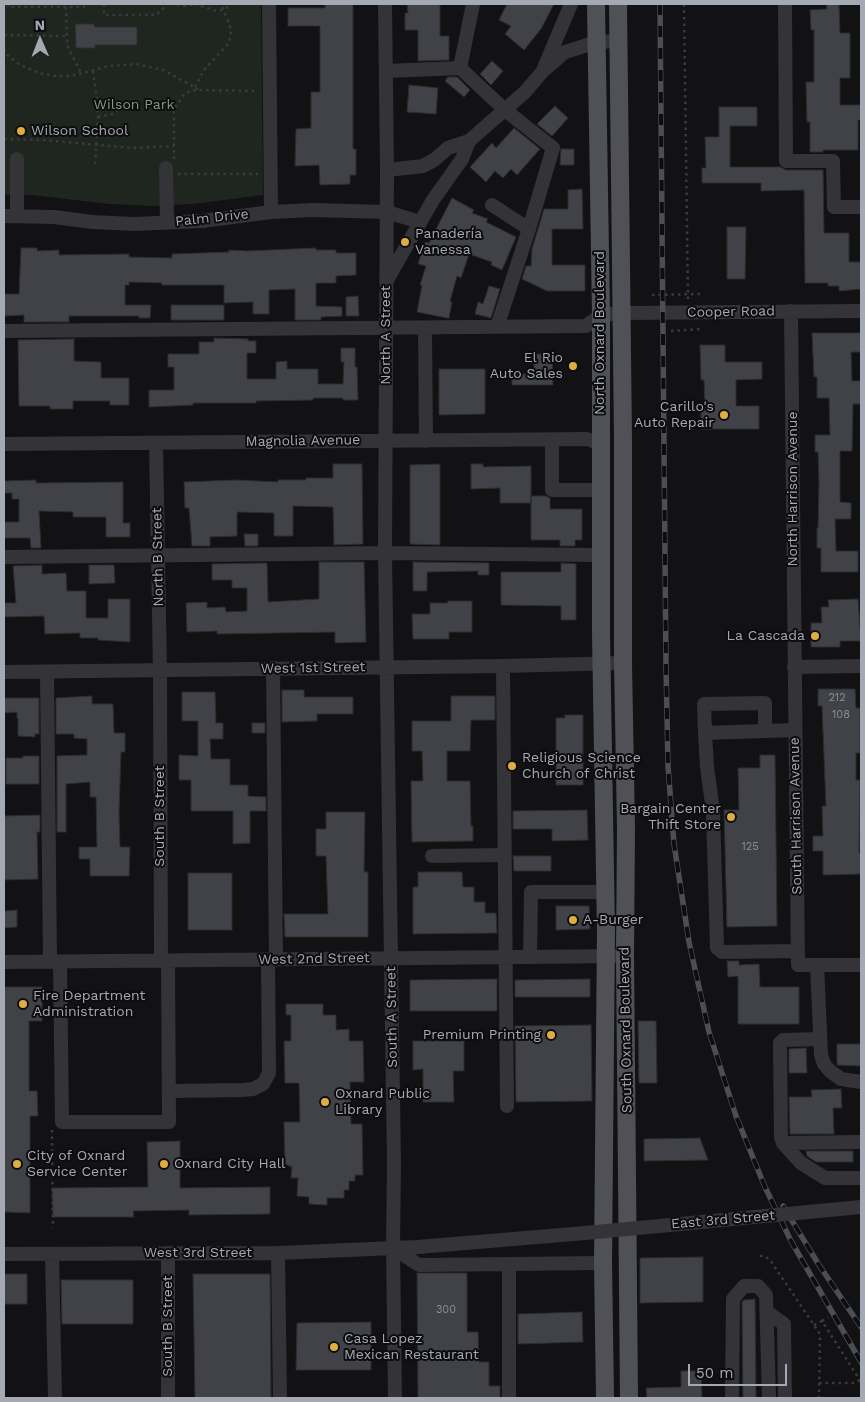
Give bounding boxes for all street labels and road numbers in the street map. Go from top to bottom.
street label: Palm Drive [174,206,250,230]
street label: North Oxnard Boulevard [592,251,608,415]
street label: North A Street [378,285,394,385]
street label: Cooper Road [687,303,775,321]
street label: North Harrison Avenue [785,411,801,567]
street label: Magnolia Avenue [246,432,360,450]
street label: North B Street [149,507,167,607]
street label: West 1st Street [261,659,365,677]
street label: South Harrison Avenue [786,737,806,895]
street label: South B Street [152,765,168,867]
street label: South Oxnard Boulevard [616,947,636,1113]
street label: West 2nd Street [258,950,370,968]
street label: South A Street [383,966,401,1068]
street label: East 3rd Street [670,1207,776,1233]
street label: West 3rd Street [144,1245,252,1261]
street label: South B Street [160,1275,176,1377]

